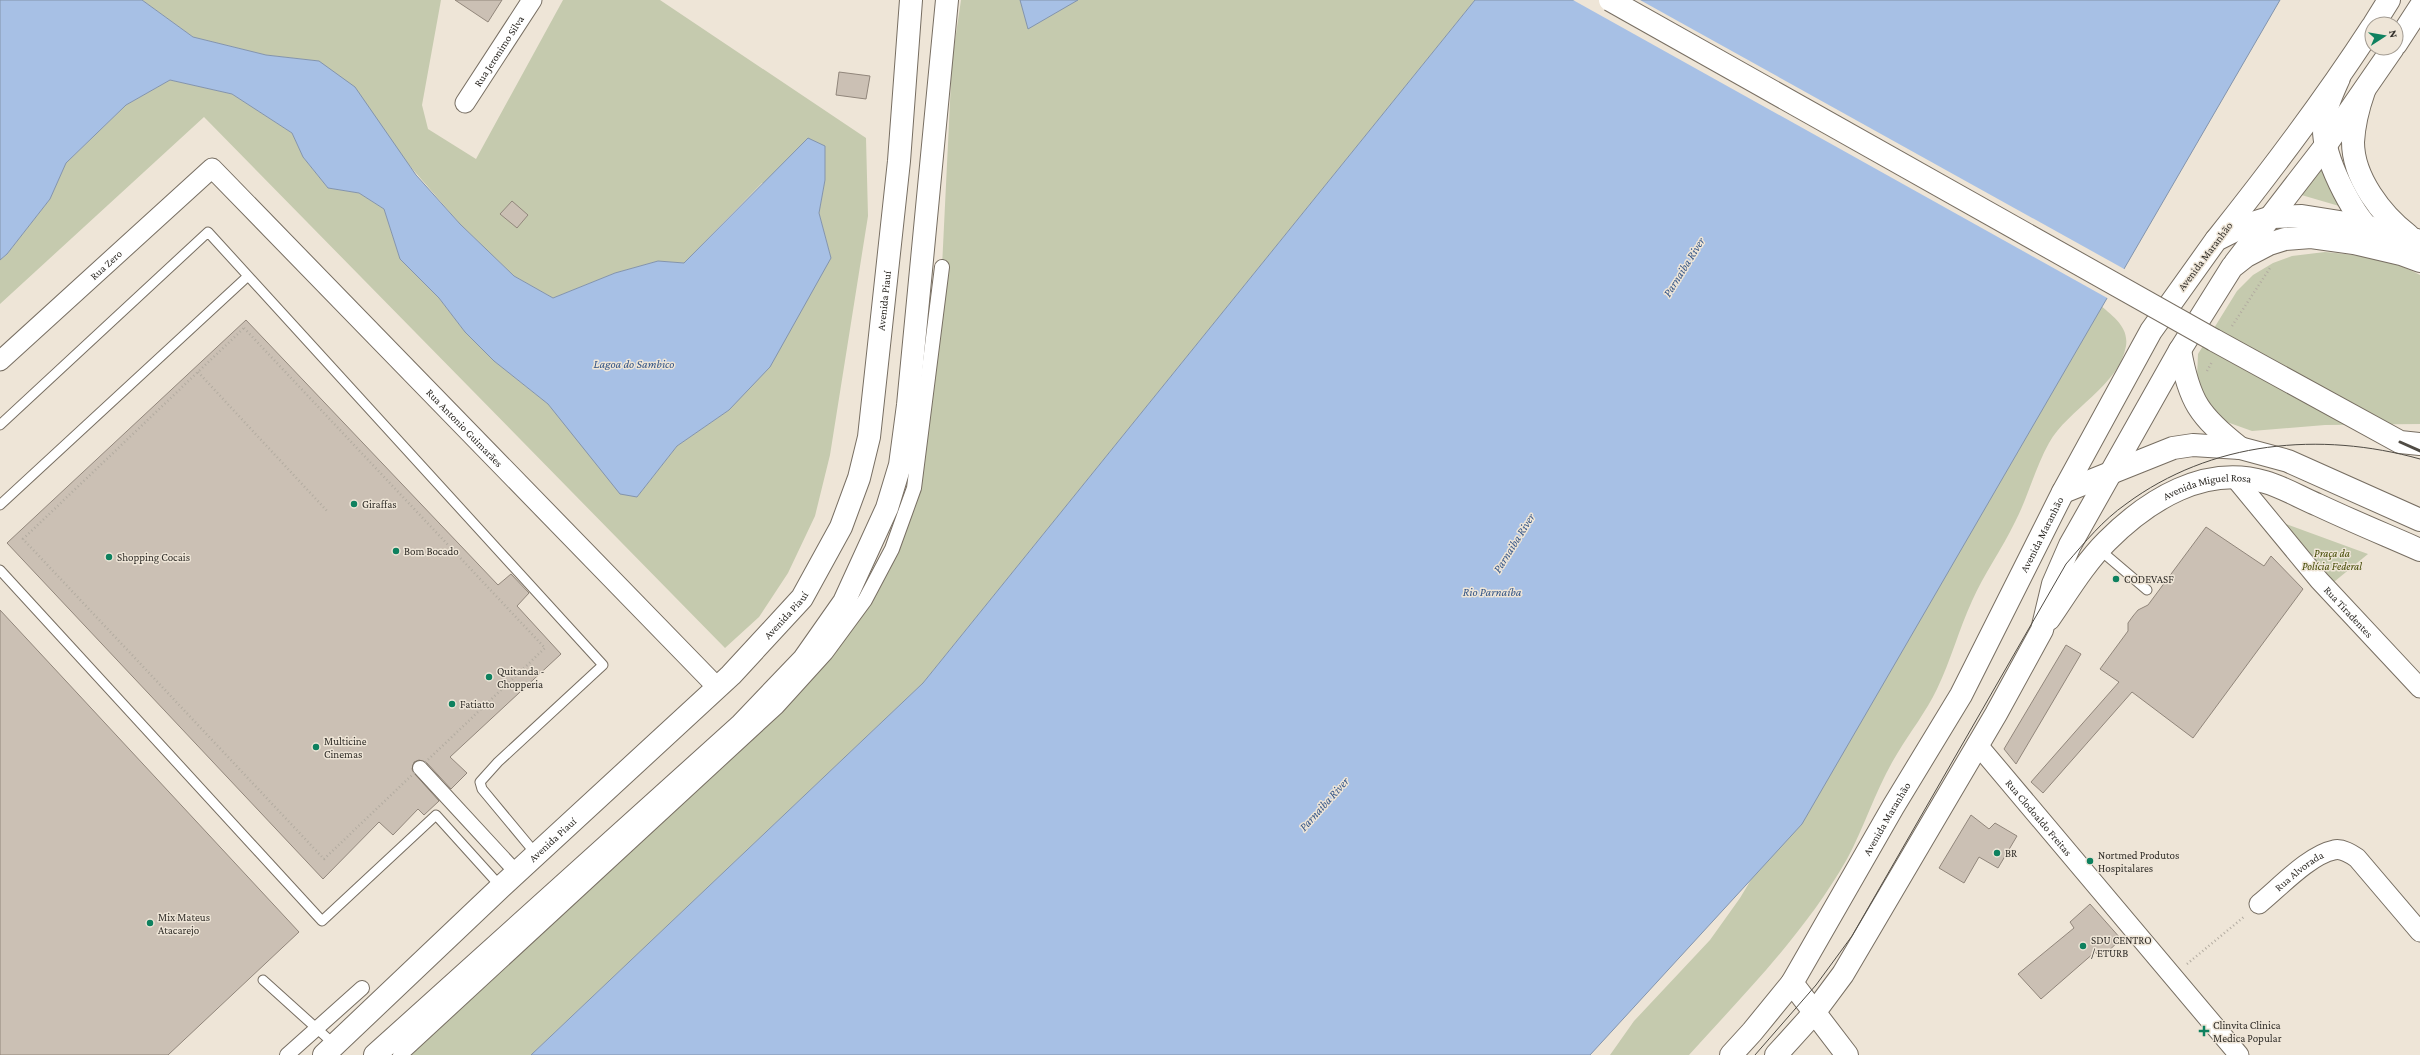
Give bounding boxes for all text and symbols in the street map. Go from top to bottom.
street label: Rua Jeronimo Silva [471,13,526,89]
north arrow [2364,16,2404,56]
text: N [2387,29,2401,39]
street label: Avenida Maranhão [2175,219,2235,293]
water label: Parnaiba River [1660,234,1708,299]
street label: Rua Zero [87,247,124,282]
street label: Avenida Piauí [875,269,893,331]
water label: Lagoa do Sambico [594,357,674,371]
street label: Rua Antonio Guimarães [424,386,505,469]
street label: Avenida Miguel Rosa [2161,471,2252,502]
street label: Avenida Maranhão [2018,494,2066,574]
place label: Giraffas [362,498,397,510]
marker: Giraffas [349,499,359,509]
water label: Parnaiba River [1490,510,1538,575]
place label: Bom Bocado [404,545,459,557]
marker: Bom Bocado [391,546,401,556]
park label: Praça da Polícia Federal [2302,547,2362,572]
place label: Shopping Cocais [117,551,190,564]
marker: Shopping Cocais [104,552,114,562]
place label: CODEVASF [2124,573,2174,585]
marker: CODEVASF [2111,574,2121,584]
street label: Rua Tiradentes [2322,584,2376,640]
water label: Rio Parnaíba [1463,585,1522,599]
street label: Avenida Piauí [761,589,811,641]
place label: Quitanda - Chopperia [497,665,545,691]
marker: Quitanda - Chopperia [484,672,494,682]
place label: Fatiatto [460,698,495,710]
marker: Fatiatto [447,699,457,709]
place label: Multicine Cinemas [324,735,367,760]
marker: Multicine Cinemas [311,742,321,752]
water label: Parnaiba River [1296,774,1352,834]
street label: Rua Clodoaldo Freitas [2003,777,2074,858]
street label: Avenida Maranhão [1860,779,1913,858]
street label: Avenida Piauí [526,814,579,864]
place label: BR [2005,847,2018,859]
marker: BR [1992,848,2002,858]
place label: Nortmed Produtos Hospitalares [2098,849,2179,875]
street label: Rua Alvorada [2272,849,2325,894]
marker: Nortmed Produtos Hospitalares [2085,856,2095,866]
place label: Mix Mateus Atacarejo [158,911,210,937]
marker: Mix Mateus Atacarejo [145,918,155,928]
place label: SDU CENTRO / ETURB [2091,934,2152,959]
marker: SDU CENTRO / ETURB [2078,941,2088,951]
place label: Clinvita Clinica Medica Popular [2213,1019,2282,1045]
marker: Clinvita Clinica Medica Popular [2198,1025,2210,1037]

